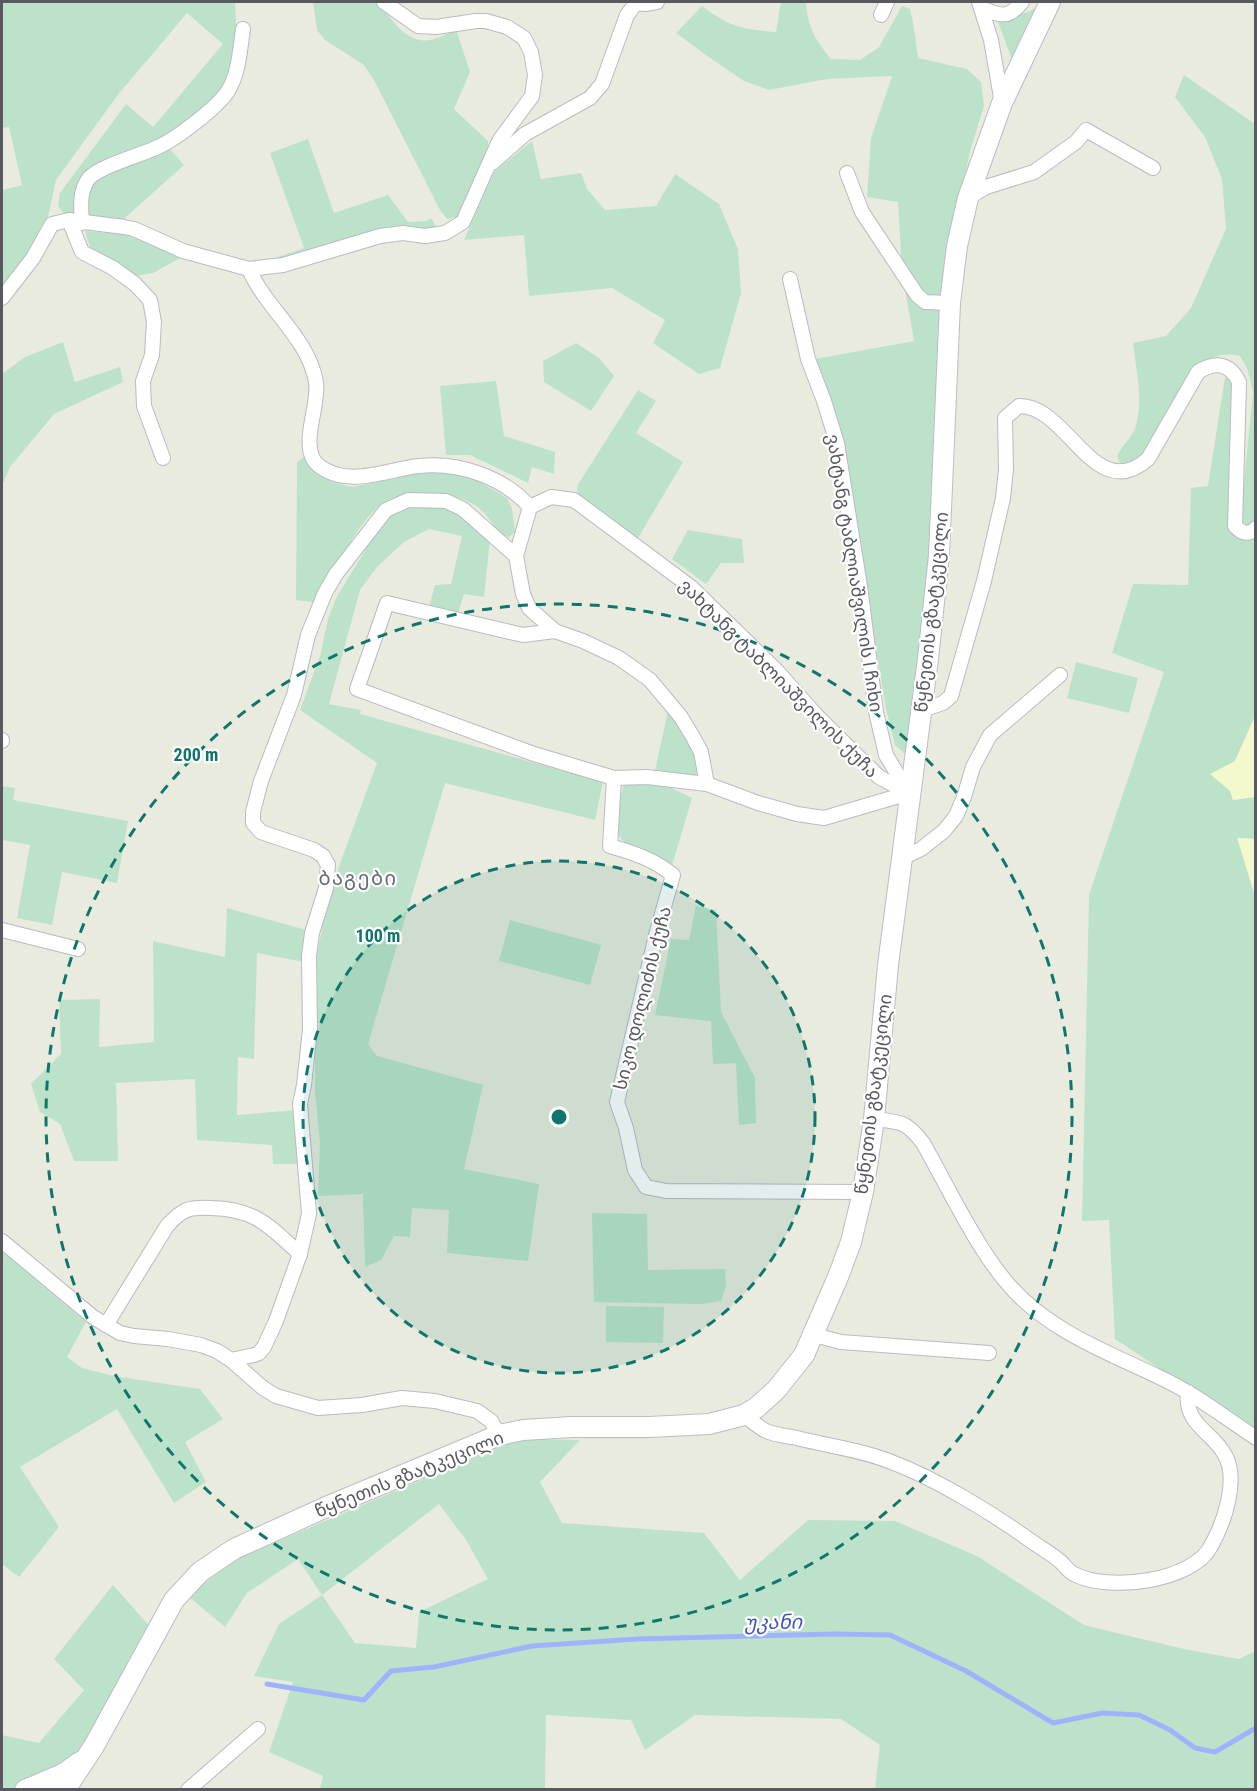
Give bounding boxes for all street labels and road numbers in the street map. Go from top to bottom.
street label: ვახტანგ ტაბლიაშვილის I ჩიხი [822,432,887,714]
street label: წყნეთის გზატკეცილი [910,511,953,714]
street label: ვახტანგ ტაბლიაშვილის ქუჩა [675,574,883,782]
street label: სიკო დოლიძის ქუჩა [609,904,676,1092]
street label: წყნეთის გზატკეცილი [850,993,897,1196]
street label: წყნეთის გზატკეცილი [312,1426,507,1522]

